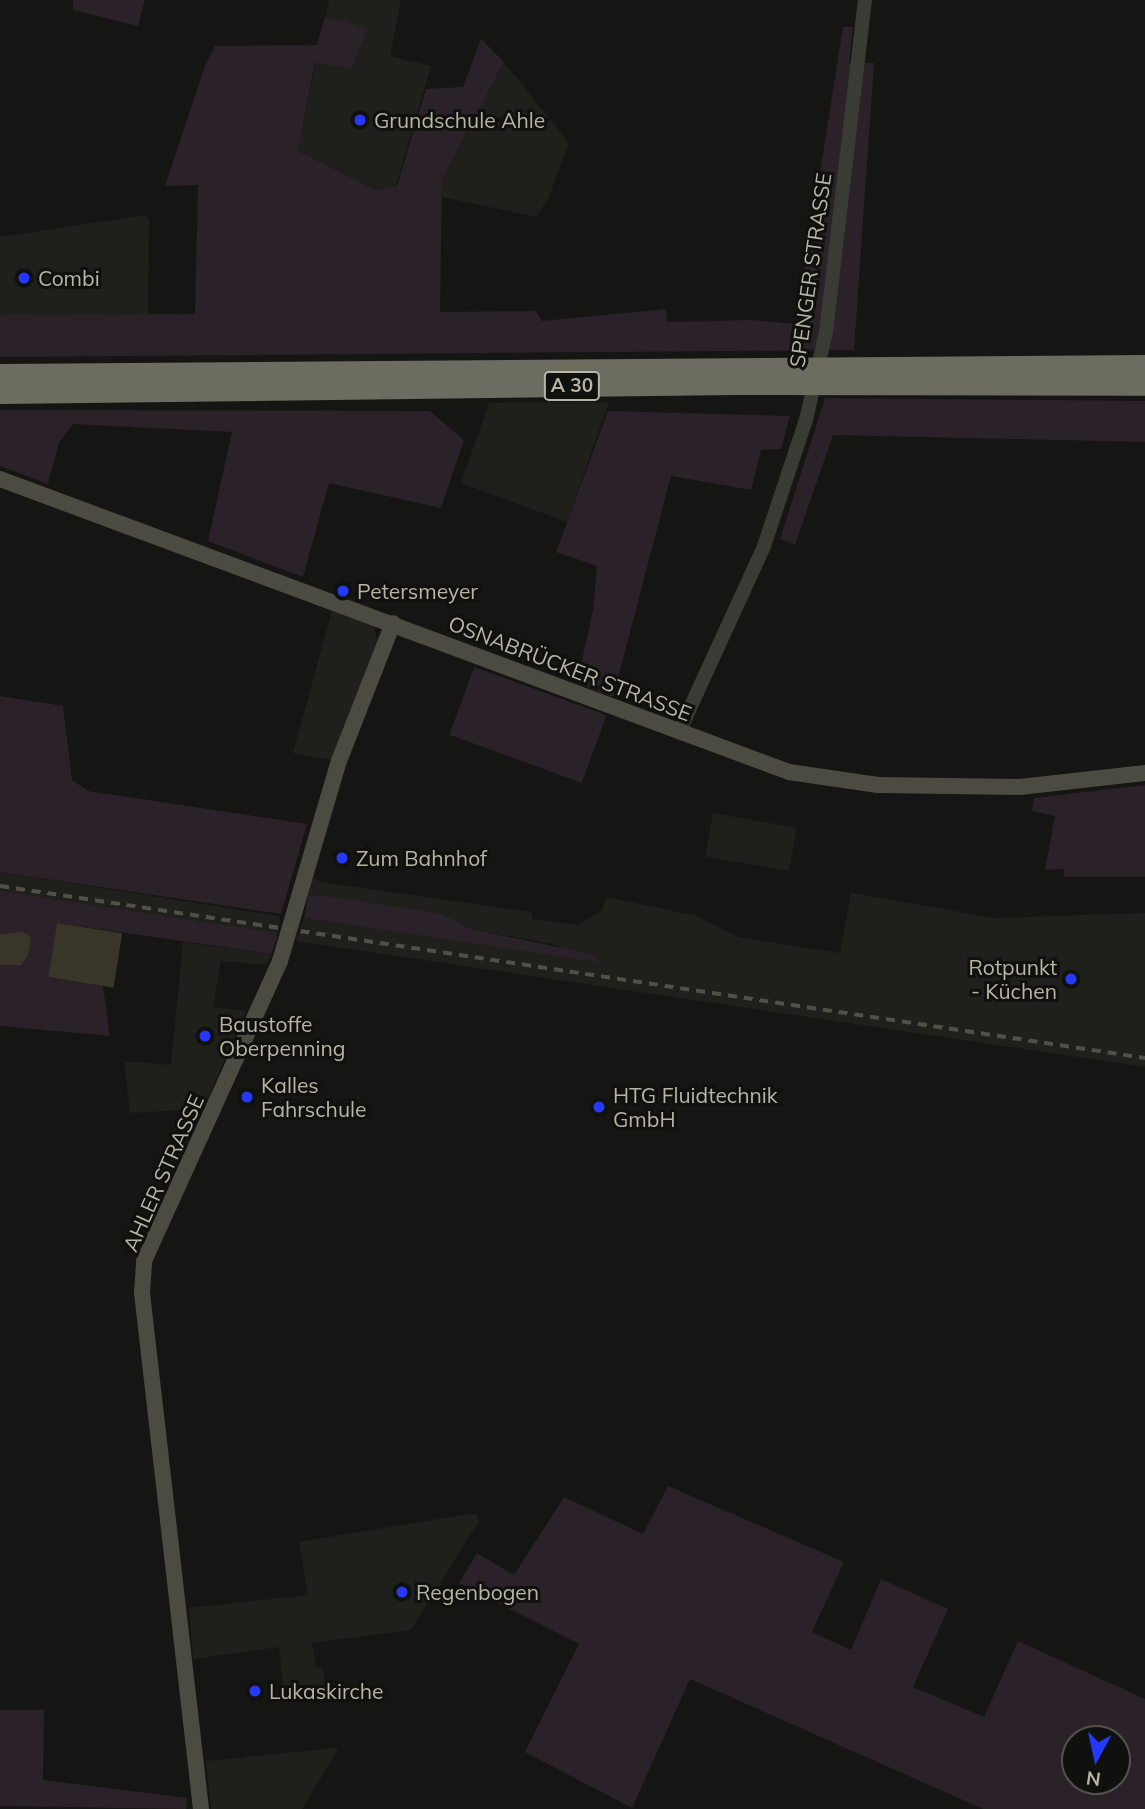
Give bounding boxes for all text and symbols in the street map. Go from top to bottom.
place label: Grundschule Ahle [374,107,545,133]
marker: Grundschule Ahle [352,112,368,128]
street label: SPENGER STRASSE [784,171,836,369]
place label: Combi [38,265,100,291]
marker: Combi [16,270,32,286]
road number: A 30 [542,370,602,402]
place label: Petersmeyer [357,578,478,604]
marker: Petersmeyer [335,583,351,599]
street label: OSNABRÜCKER STRASSE [445,610,695,726]
place label: Zum Bahnhof [356,845,487,871]
marker: Zum Bahnhof [334,850,350,866]
place label: Rotpunkt - Küchen [969,954,1057,1004]
marker: Rotpunkt - Küchen [1063,971,1079,987]
place label: Baustoffe Oberpenning [219,1011,345,1061]
marker: Baustoffe Oberpenning [197,1028,213,1044]
place label: Kalles Fahrschule [261,1072,366,1122]
place label: HTG Fluidtechnik GmbH [613,1082,778,1132]
marker: Kalles Fahrschule [239,1089,255,1105]
street label: AHLER STRASSE [117,1091,209,1255]
marker: HTG Fluidtechnik GmbH [591,1099,607,1115]
place label: Regenbogen [416,1579,539,1605]
marker: Regenbogen [394,1584,410,1600]
place label: Lukaskirche [269,1678,384,1704]
marker: Lukaskirche [247,1683,263,1699]
north arrow [1061,1725,1131,1795]
text: N [1085,1766,1102,1792]

